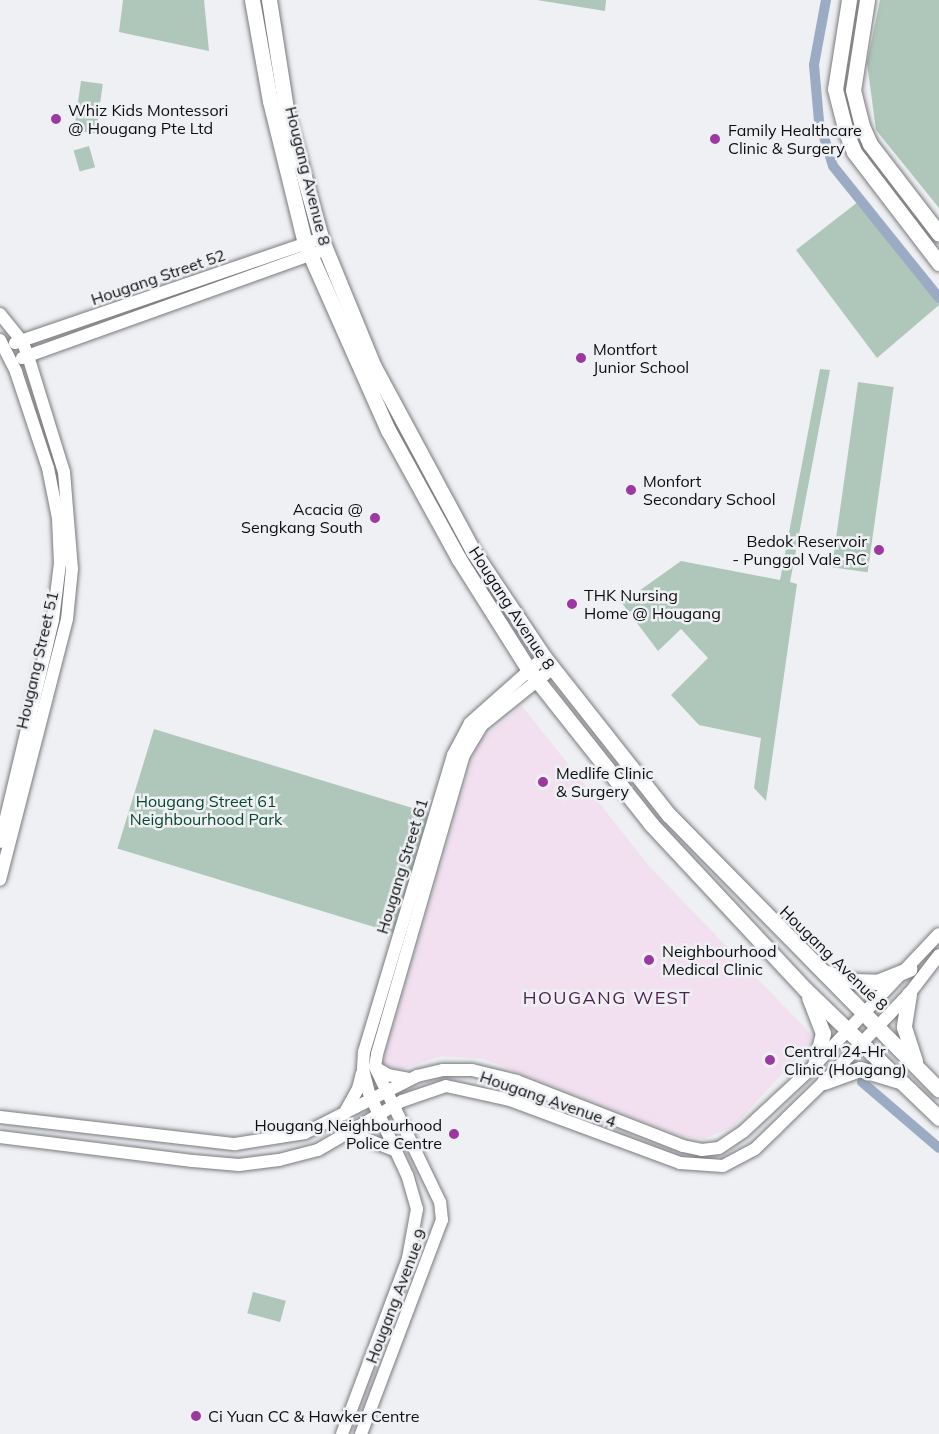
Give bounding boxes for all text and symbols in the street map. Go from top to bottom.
place label: Whiz Kids Montessori @ Hougang Pte Ltd [68,100,228,138]
street label: Hougang Avenue 8 [281,105,335,247]
marker: Whiz Kids Montessori @ Hougang Pte Ltd [49,112,63,126]
place label: Family Healthcare Clinic & Surgery [728,120,862,158]
marker: Family Healthcare Clinic & Surgery [706,130,724,148]
street label: Hougang Street 52 [88,245,228,309]
place label: Montfort Junior School [593,339,689,377]
marker: Montfort Junior School [574,351,588,365]
place label: Monfort Secondary School [643,471,775,509]
marker: Monfort Secondary School [624,483,638,497]
place label: Acacia @ Sengkang South [241,499,363,537]
marker: Acacia @ Sengkang South [368,511,382,525]
place label: Bedok Reservoir - Punggol Vale RC [732,531,867,569]
street label: Hougang Avenue 8 [465,543,559,673]
marker: Bedok Reservoir - Punggol Vale RC [872,543,886,557]
place label: THK Nursing Home @ Hougang [584,585,721,623]
street label: Hougang Street 51 [12,589,62,731]
marker: THK Nursing Home @ Hougang [565,597,579,611]
place label: Medlife Clinic & Surgery [556,763,653,801]
marker: Medlife Clinic & Surgery [534,773,552,791]
park label: Hougang Street 61 Neighbourhood Park [130,791,282,829]
street label: Hougang Street 61 [372,796,432,936]
street label: Hougang Avenue 8 [776,902,892,1014]
place label: Neighbourhood Medical Clinic [662,941,777,979]
marker: Neighbourhood Medical Clinic [640,951,658,969]
district label: HOUGANG WEST [523,987,691,1009]
place label: Central 24-Hr Clinic (Hougang) [784,1041,907,1079]
marker: Central 24-Hr Clinic (Hougang) [761,1051,779,1069]
street label: Hougang Avenue 4 [477,1067,619,1131]
place label: Hougang Neighbourhood Police Centre [254,1115,442,1153]
marker: Hougang Neighbourhood Police Centre [447,1127,461,1141]
street label: Hougang Avenue 9 [361,1226,431,1366]
place label: Ci Yuan CC & Hawker Centre [208,1406,419,1426]
marker: Ci Yuan CC & Hawker Centre [189,1409,203,1423]

